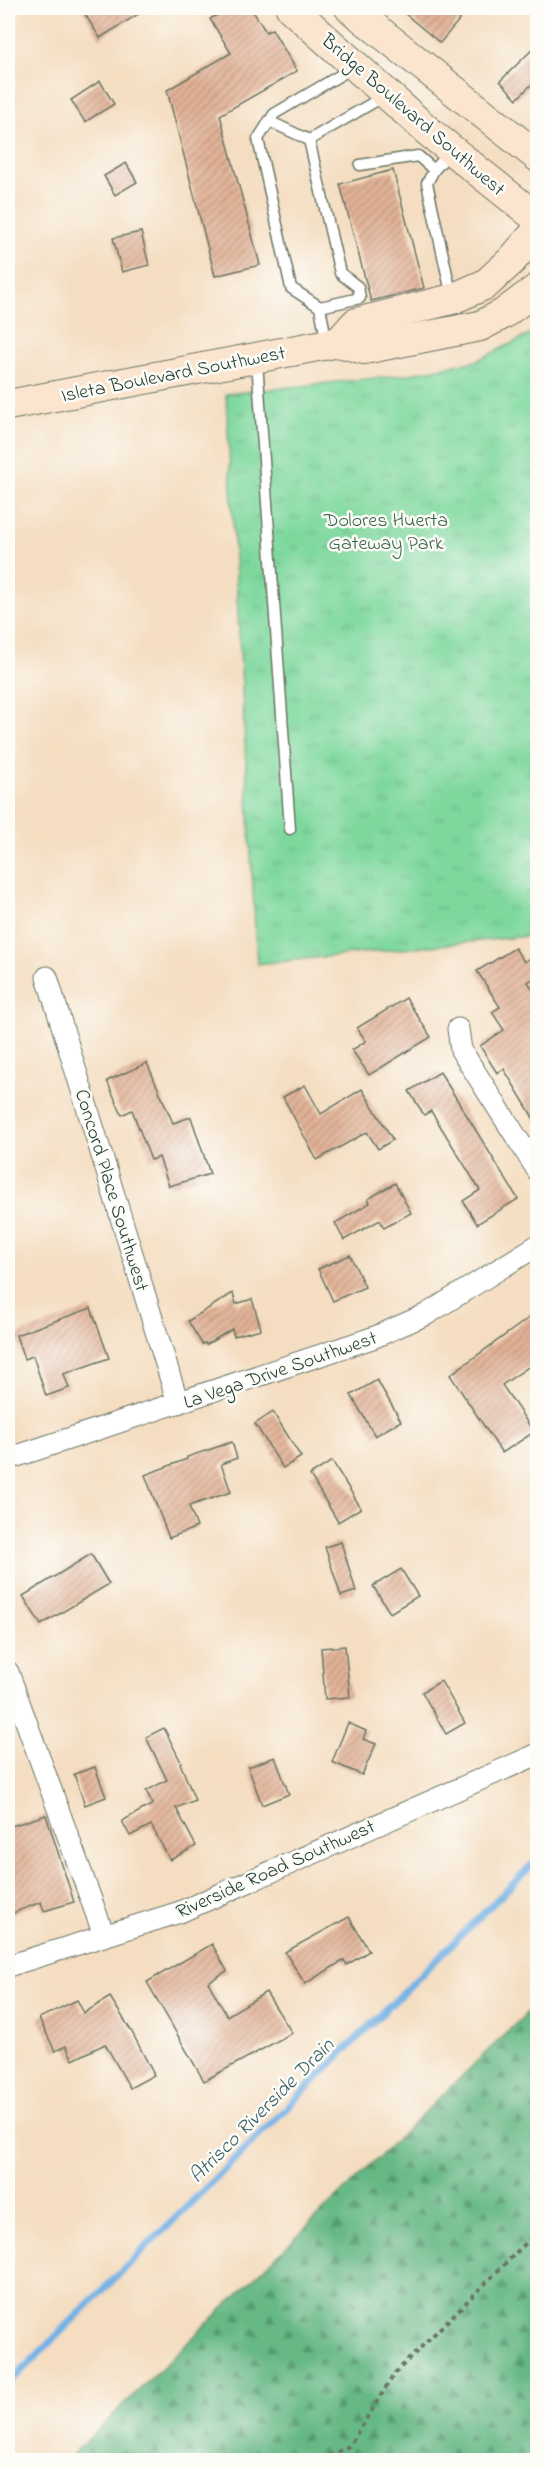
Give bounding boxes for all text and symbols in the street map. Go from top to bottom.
street label: Bridge Boulevard Southwest [312,27,511,205]
street label: Isleta Boulevard Southwest [59,339,288,411]
park label: Dolores Huerta Gateway Park [323,507,448,559]
street label: Concord Place Southwest [66,1086,155,1296]
street label: La Vega Drive Southwest [180,1325,382,1419]
street label: Riverside Road Southwest [172,1813,381,1927]
water label: Atrisco Riverside Drain [183,2031,342,2191]

